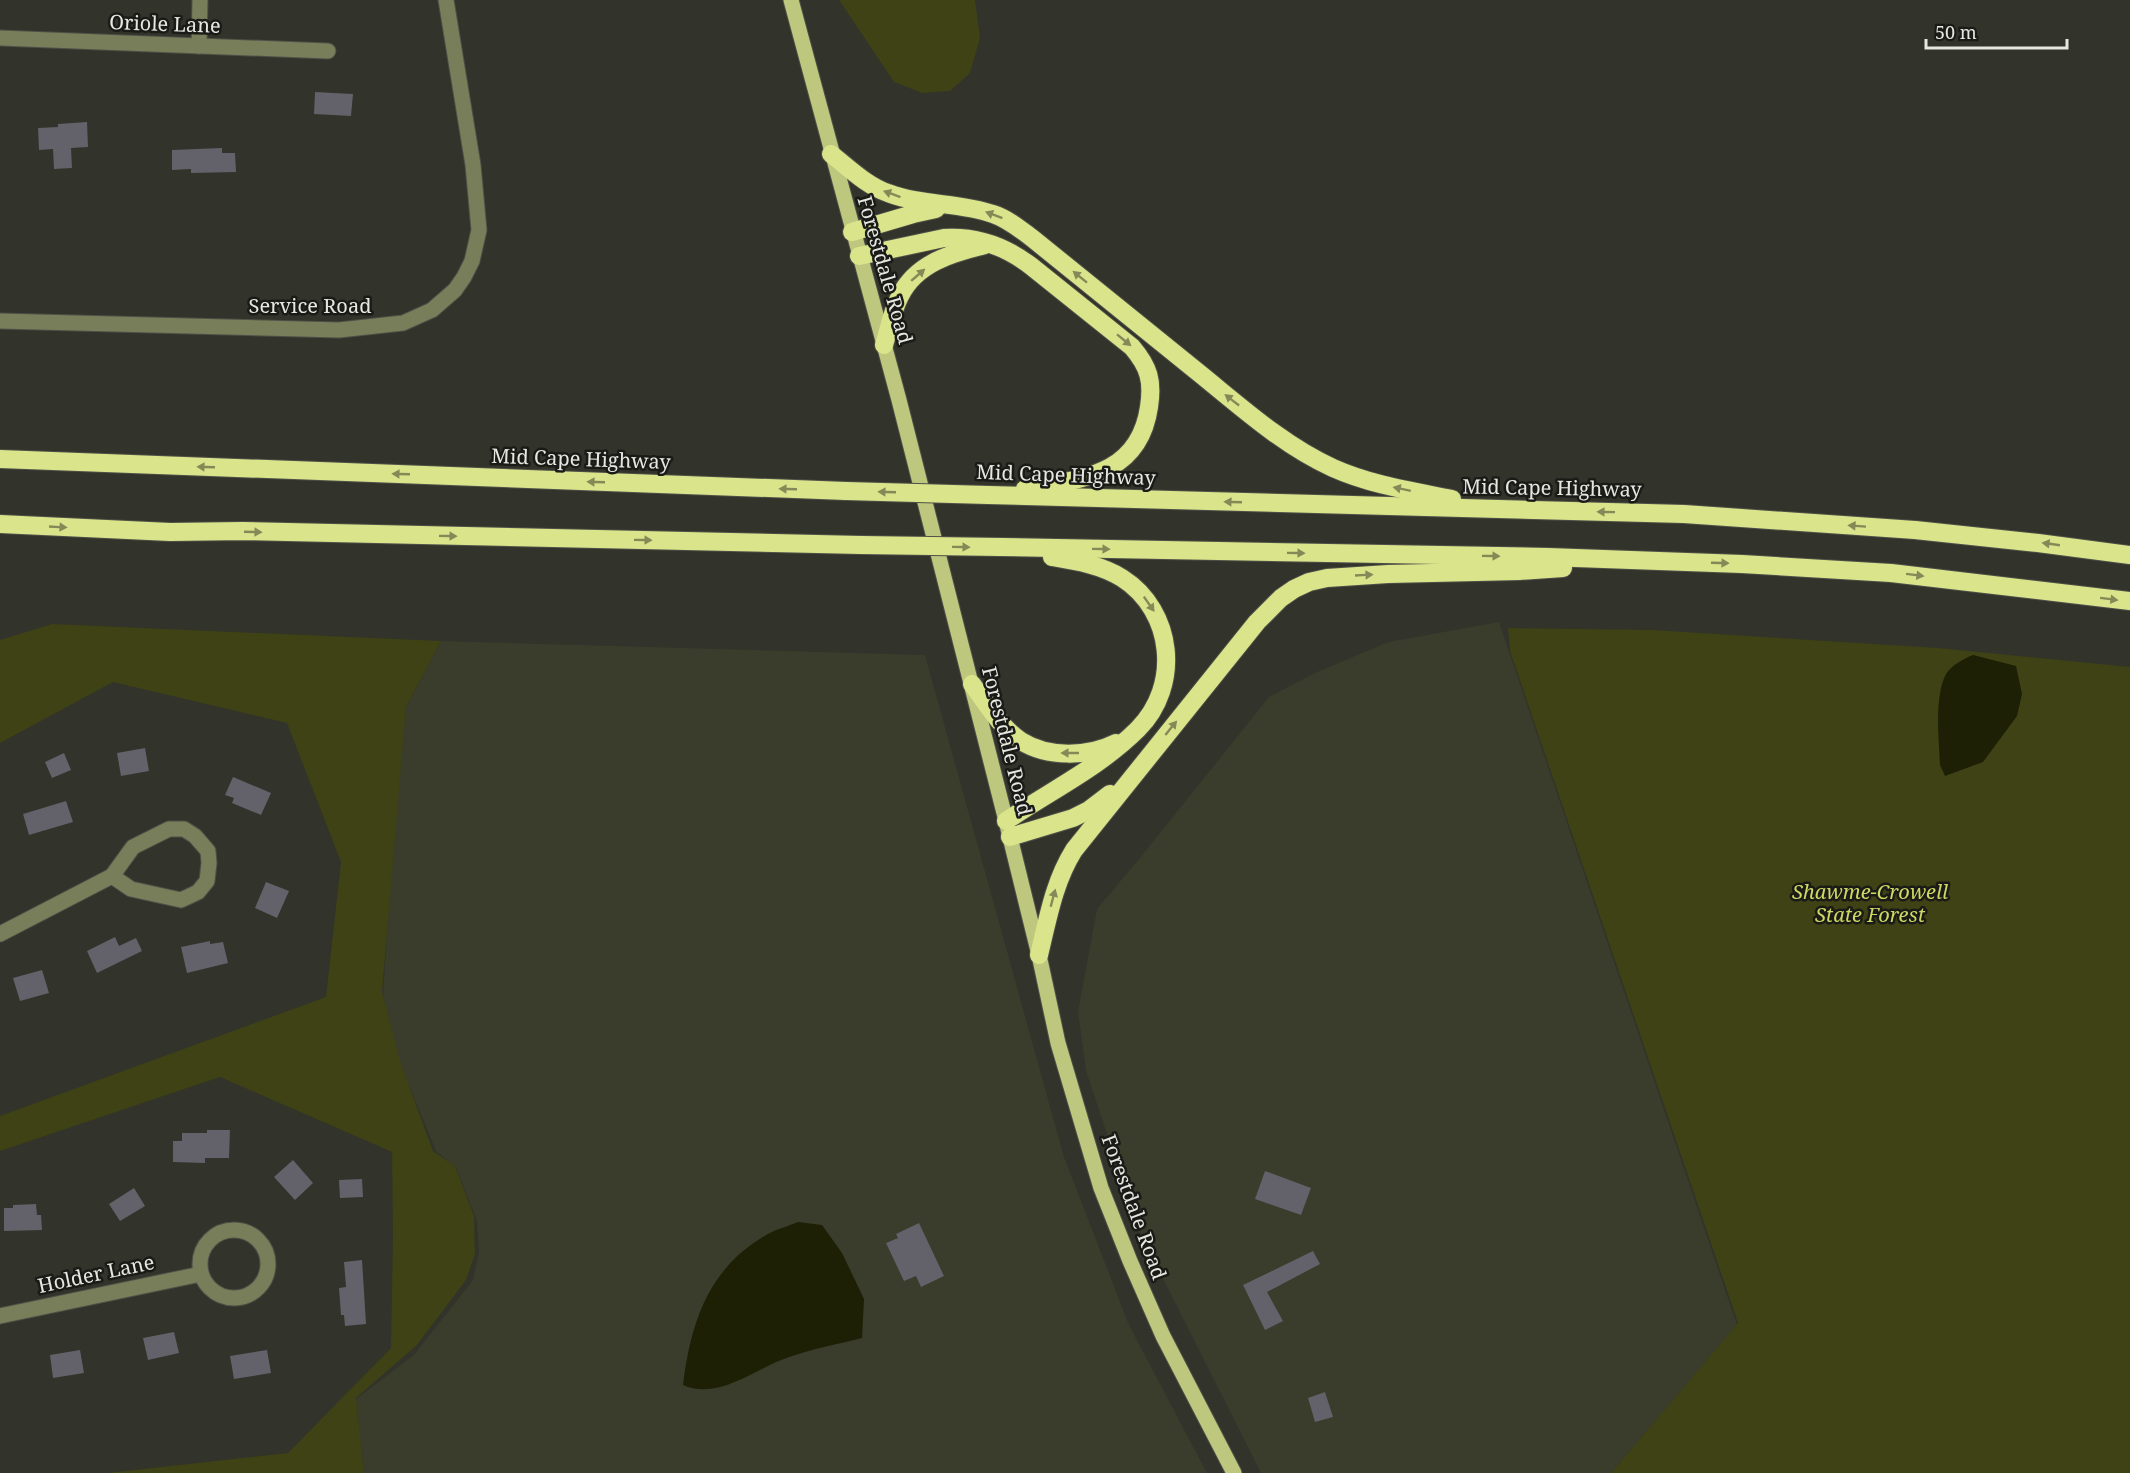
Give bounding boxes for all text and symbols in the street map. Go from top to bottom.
street label: Oriole Lane [109,8,221,39]
scale bar [1926,12,2067,50]
text: 50 m [1935,20,1977,44]
one-way arrow [883,189,901,199]
street label: Forestdale Road [851,193,919,347]
one-way arrow [984,210,1002,220]
one-way arrow [910,268,925,281]
one-way arrow [1072,271,1088,284]
street label: Service Road [249,292,371,319]
one-way arrow [1116,333,1131,345]
one-way arrow [1224,393,1240,406]
street label: Mid Cape Highway [491,442,672,475]
street label: Mid Cape Highway [976,458,1157,491]
one-way arrow [196,462,215,471]
one-way arrow [391,470,410,479]
street label: Mid Cape Highway [1462,472,1643,503]
one-way arrow [586,477,605,487]
one-way arrow [778,484,797,494]
one-way arrow [1393,484,1412,494]
one-way arrow [878,487,897,497]
one-way arrow [1223,497,1242,507]
one-way arrow [1596,507,1615,516]
one-way arrow [1848,521,1867,531]
one-way arrow [49,523,68,532]
one-way arrow [244,527,263,536]
one-way arrow [439,531,458,541]
one-way arrow [634,535,653,545]
one-way arrow [2042,540,2061,549]
one-way arrow [952,542,971,551]
one-way arrow [1092,544,1111,554]
one-way arrow [1287,548,1306,557]
one-way arrow [1482,551,1501,561]
one-way arrow [1711,558,1730,568]
one-way arrow [1354,571,1373,580]
one-way arrow [1906,571,1925,580]
one-way arrow [2099,594,2118,603]
one-way arrow [1143,595,1155,611]
street label: Forestdale Road [976,664,1039,818]
one-way arrow [1165,720,1178,736]
one-way arrow [1060,748,1079,758]
park label: Shawme-Crowell State Forest [1792,878,1948,928]
one-way arrow [1049,889,1058,907]
street label: Forestdale Road [1096,1131,1173,1283]
street label: Holder Lane [35,1248,157,1299]

